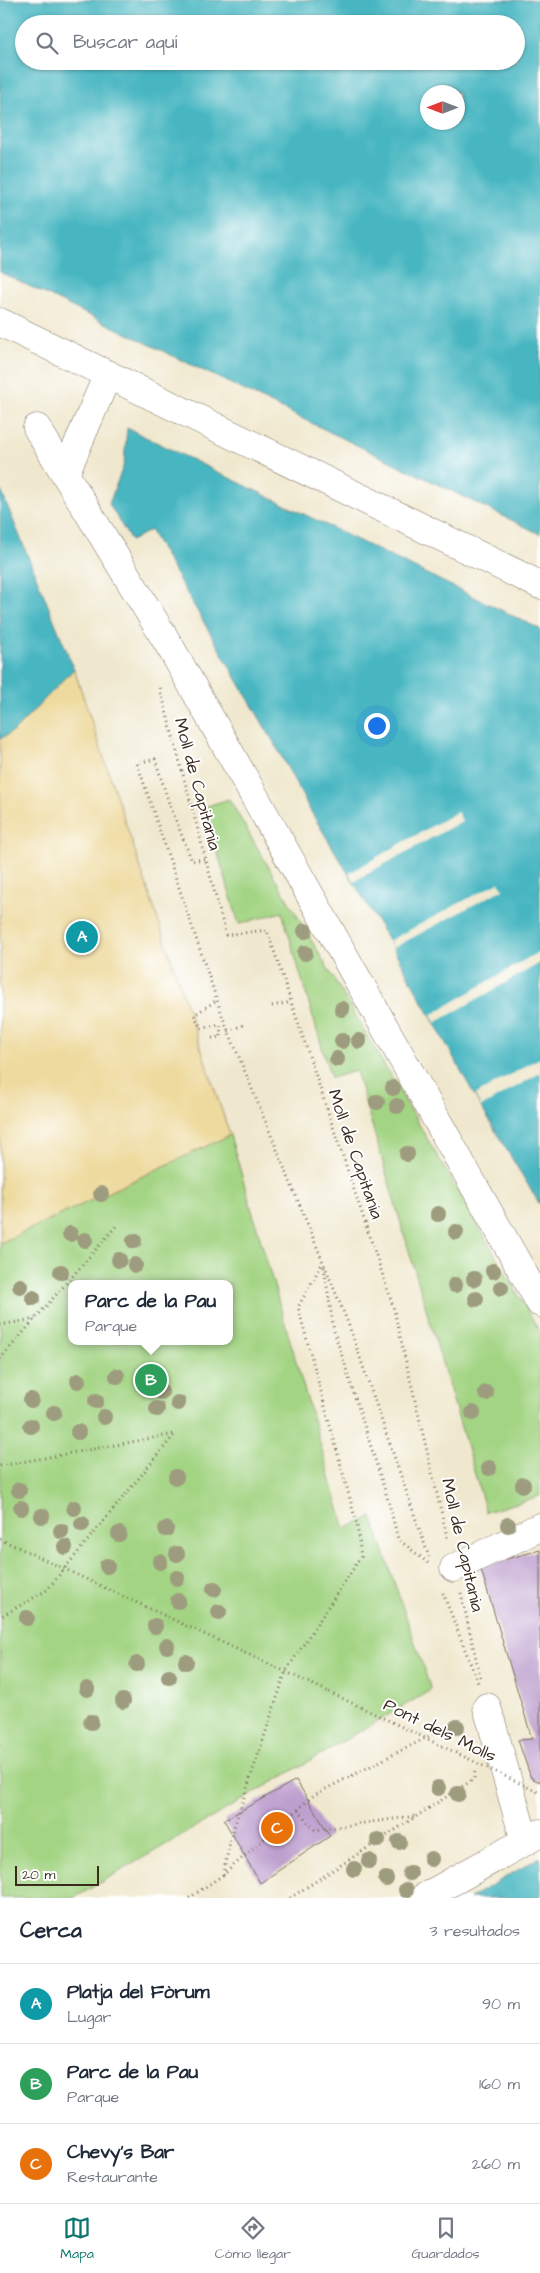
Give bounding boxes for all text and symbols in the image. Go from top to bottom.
search box [15,15,525,70]
icon: search [33,29,61,57]
text: Buscar aquí [73,29,177,56]
north arrow [420,85,465,130]
your location [364,713,390,739]
street label: Moll de Capitania [168,715,227,853]
pin: A [66,918,98,956]
street label: Moll de Capitania [322,1086,389,1223]
popup [68,1280,233,1345]
text: Parc de la Pau [85,1288,216,1315]
text: Parque [85,1315,137,1337]
pin: B [135,1361,167,1399]
street label: Moll de Capitania [435,1476,490,1614]
street label: Pont dels Molls [379,1692,500,1769]
pin: C [261,1809,293,1847]
scale bar [15,1863,99,1886]
text: 20 m [22,1865,55,1885]
text: Cerca [20,1916,82,1945]
text: 3 resultados [429,1920,520,1942]
text: Platja del Fòrum [67,1979,209,2006]
text: A [31,1993,41,2015]
text: 90 m [482,1993,520,2015]
text: Lugar [67,2006,111,2028]
text: Parc de la Pau [67,2059,198,2086]
text: B [30,2073,42,2095]
text: 160 m [479,2073,520,2095]
text: Parque [67,2086,119,2108]
text: Chevy's Bar [67,2139,174,2166]
text: C [30,2153,42,2175]
text: 260 m [472,2153,520,2175]
text: Restaurante [67,2166,158,2188]
tab: Mapa [60,2214,94,2264]
tab: Cómo llegar [215,2214,291,2264]
tab: Guardados [412,2214,480,2264]

